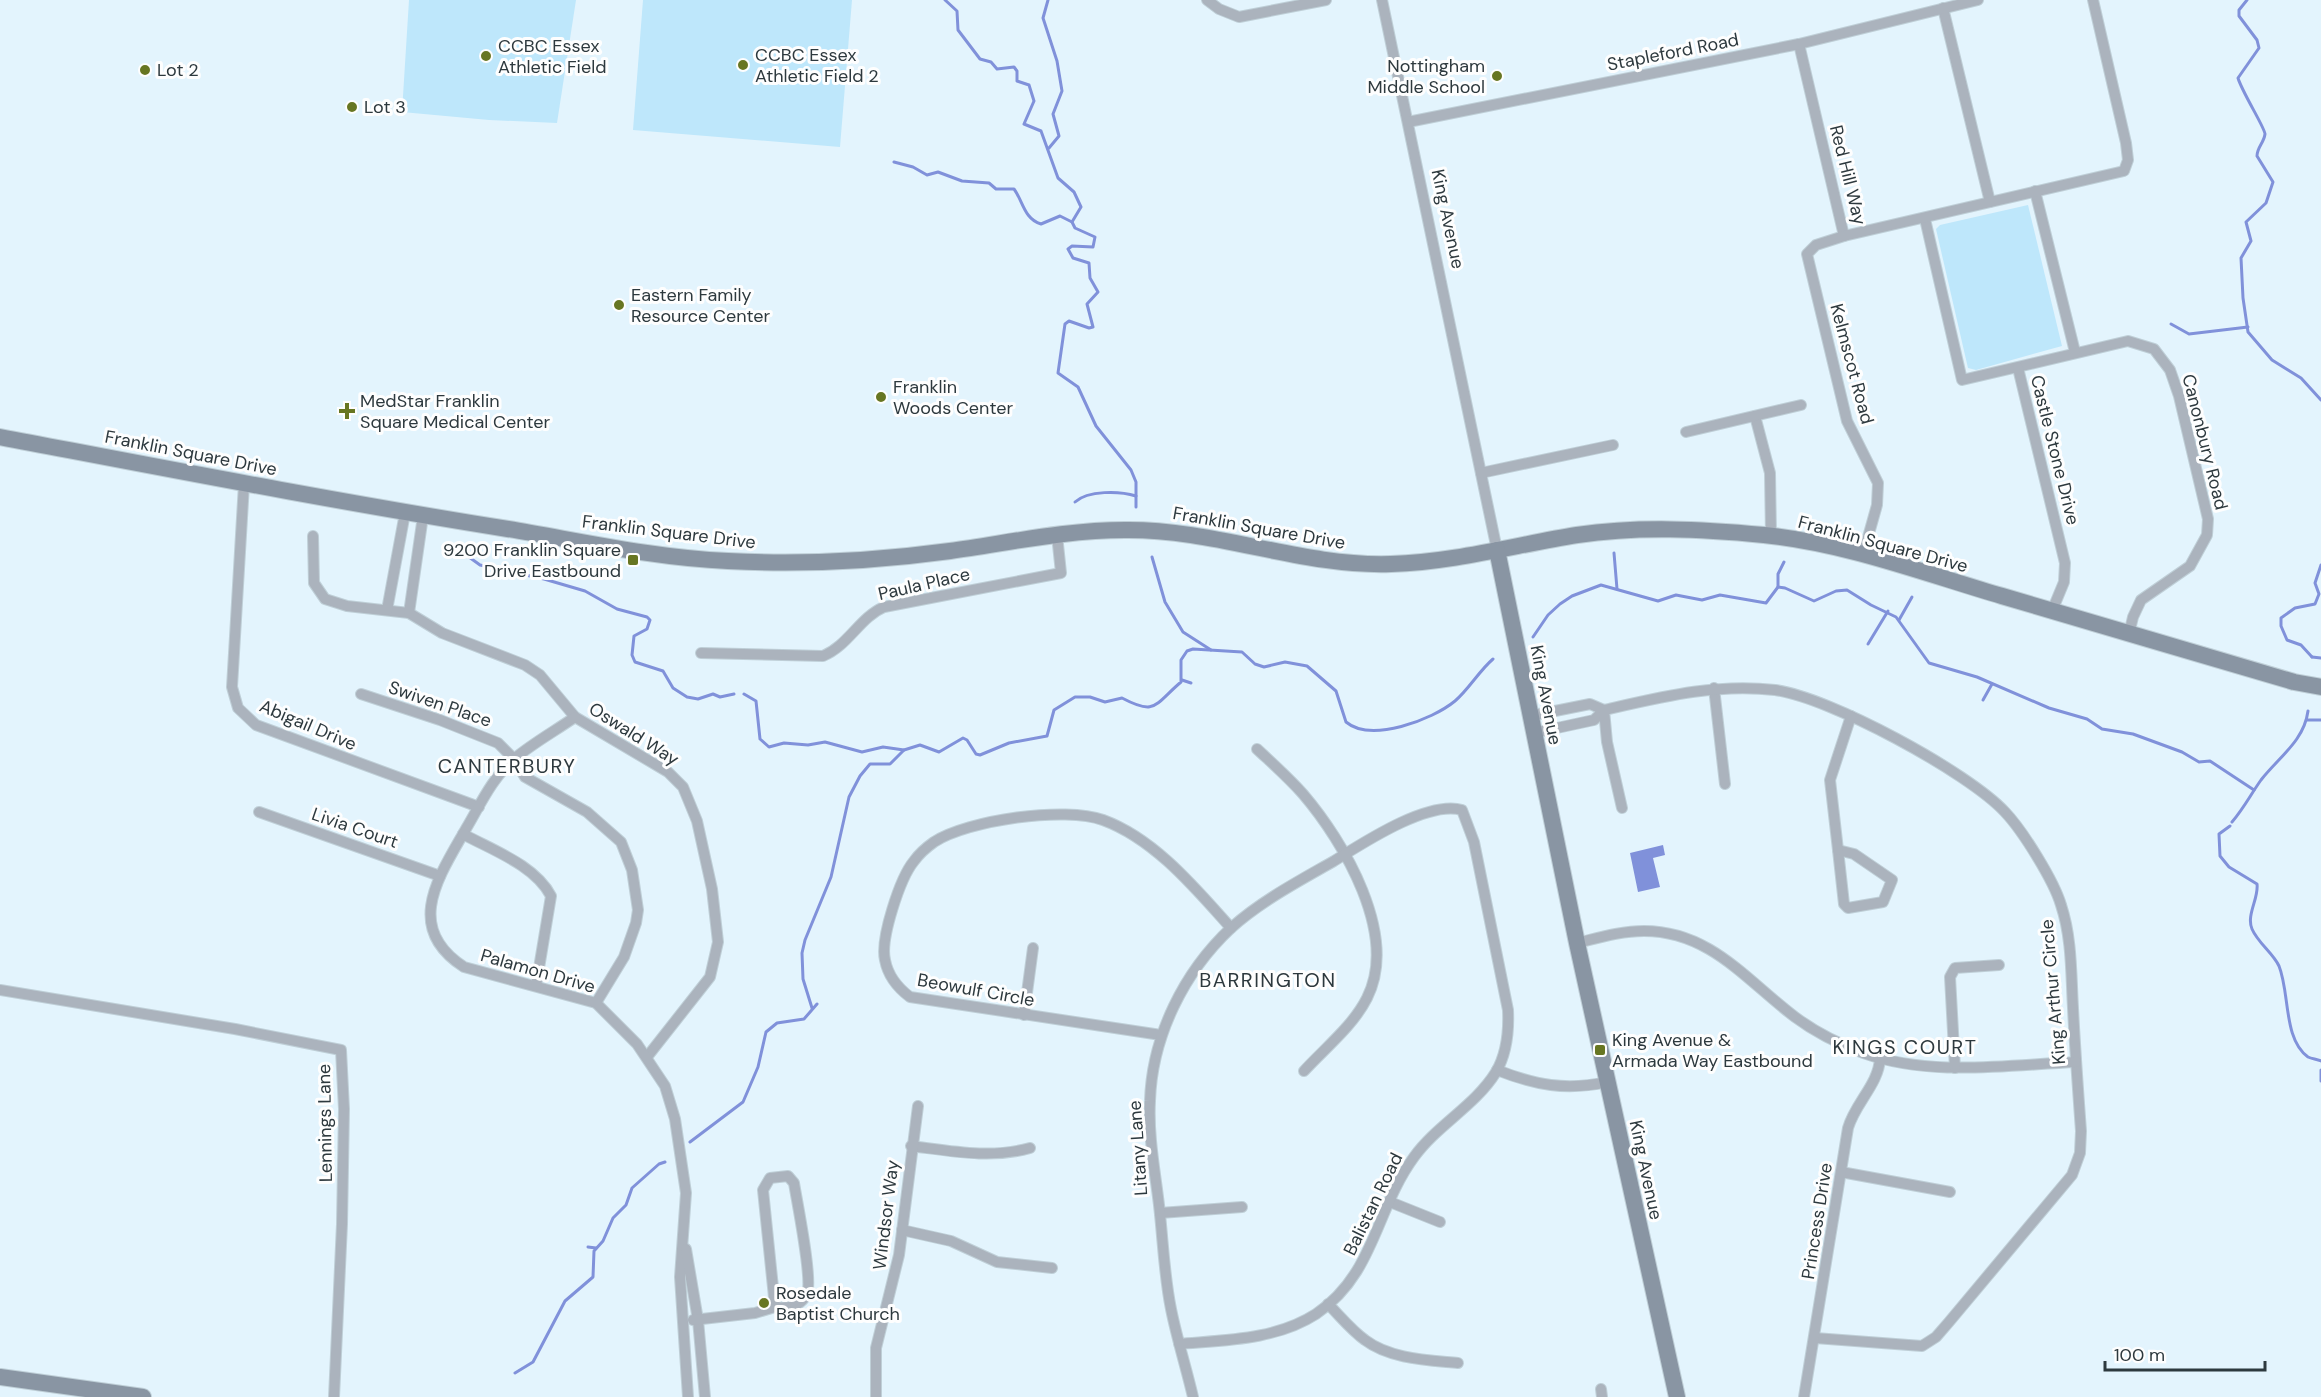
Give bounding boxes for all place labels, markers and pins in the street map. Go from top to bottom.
place label: CCBC Essex Athletic Field [498,34,606,79]
place label: CCBC Essex Athletic Field 2 [755,43,879,88]
marker: CCBC Essex Athletic Field [479,49,493,63]
place label: Nottingham Middle School [1367,54,1485,99]
place label: Lot 2 [157,58,199,82]
marker: CCBC Essex Athletic Field 2 [736,58,750,72]
marker: Lot 2 [138,63,152,77]
marker: Nottingham Middle School [1490,69,1504,83]
place label: Lot 3 [364,95,406,119]
marker: Lot 3 [345,100,359,114]
place label: Eastern Family Resource Center [631,283,771,328]
marker: Eastern Family Resource Center [612,298,626,312]
place label: Franklin Woods Center [893,375,1013,420]
place label: MedStar Franklin Square Medical Center [360,389,551,434]
marker: Franklin Woods Center [874,390,888,404]
marker: MedStar Franklin Square Medical Center [338,402,356,420]
place label: 9200 Franklin Square Drive Eastbound [443,538,621,583]
marker: 9200 Franklin Square Drive Eastbound [626,553,640,567]
place label: King Avenue & Armada Way Eastbound [1612,1028,1813,1073]
marker: King Avenue & Armada Way Eastbound [1593,1043,1607,1057]
place label: Rosedale Baptist Church [776,1281,900,1326]
marker: Rosedale Baptist Church [757,1296,771,1310]

